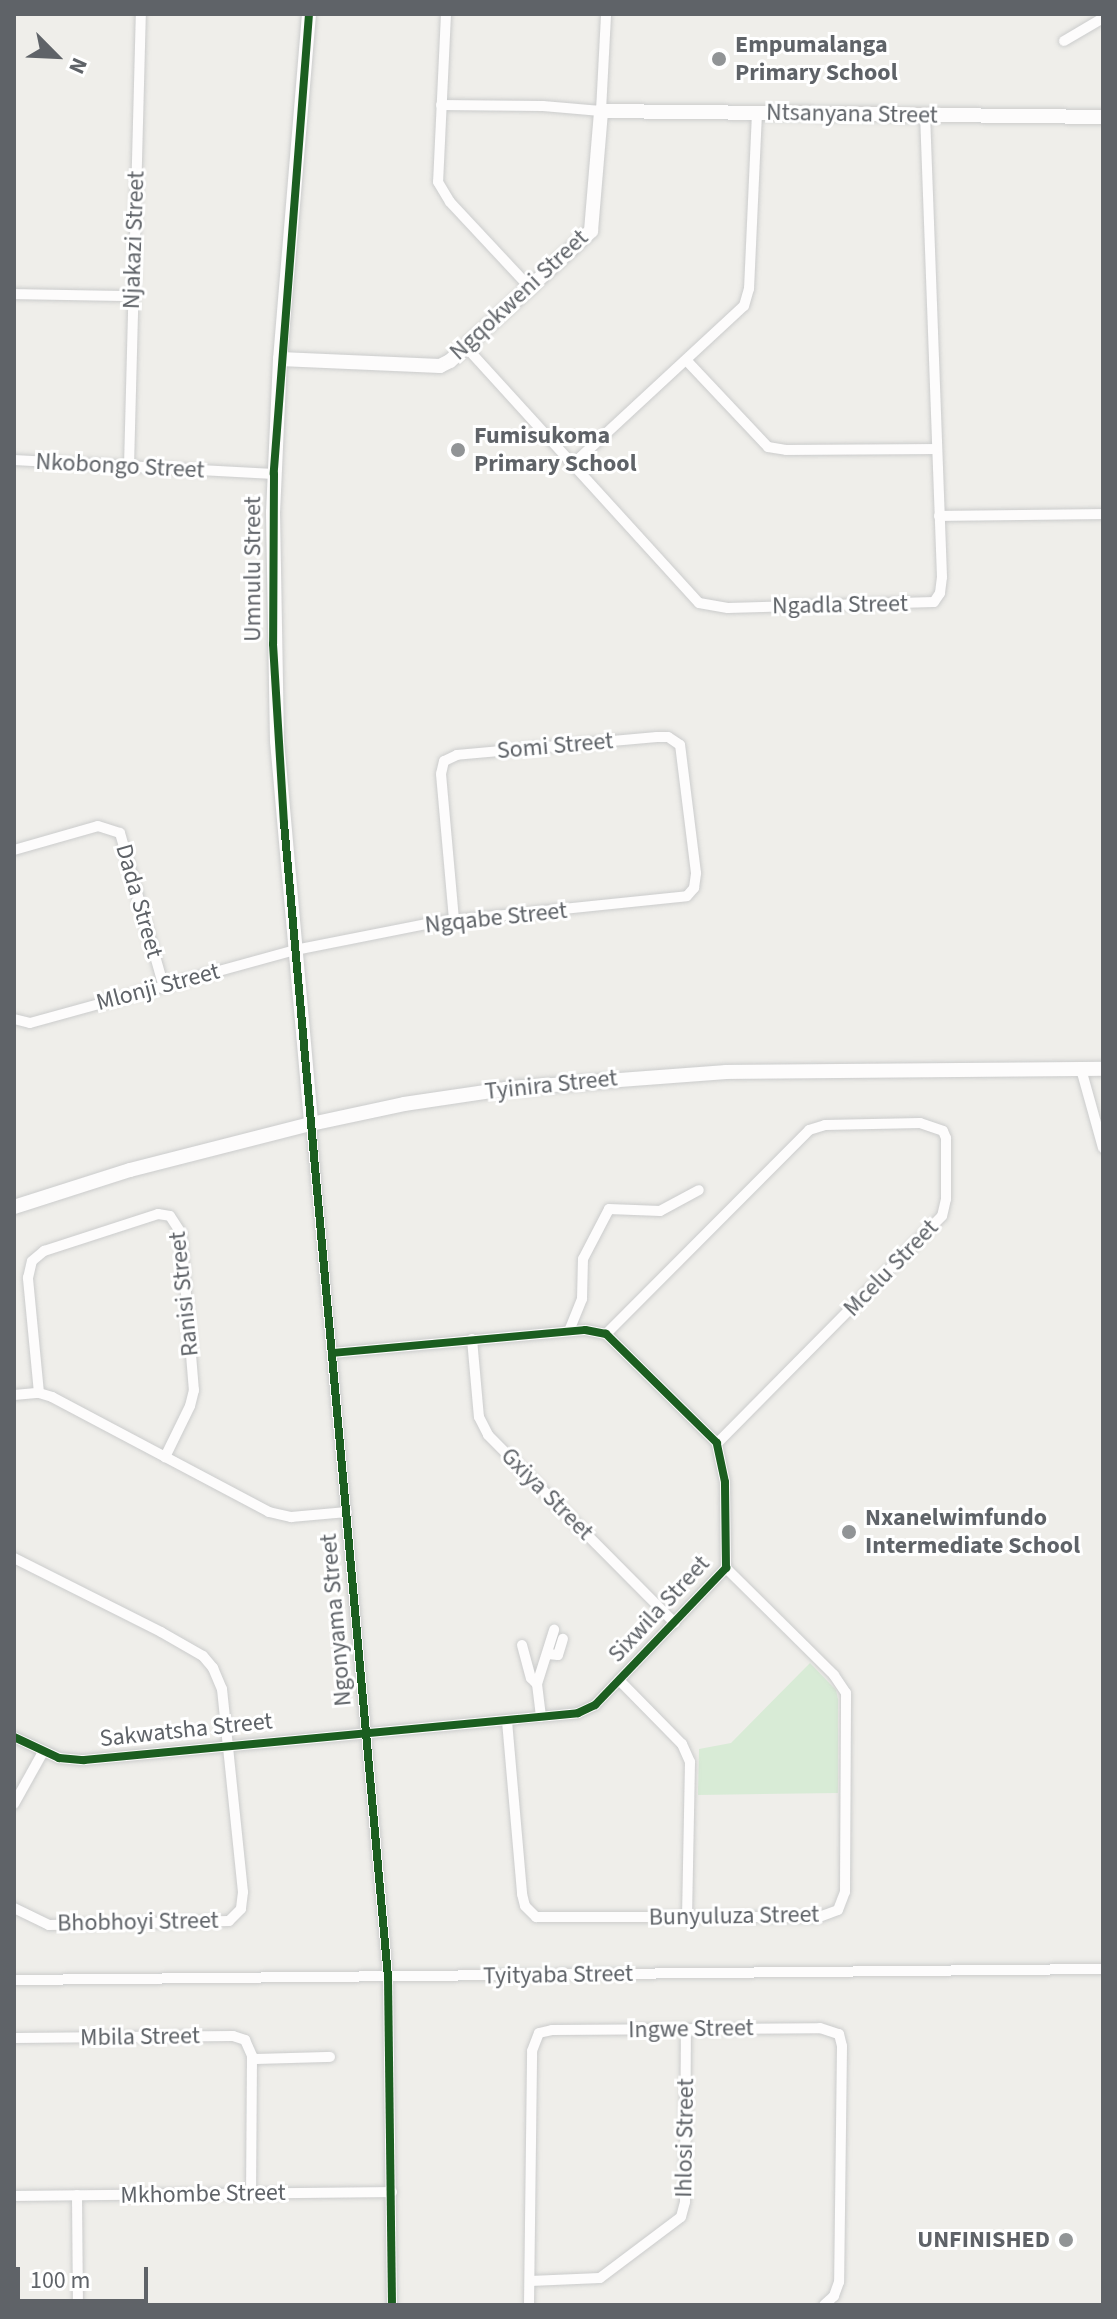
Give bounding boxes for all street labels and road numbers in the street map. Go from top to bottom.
street label: Ntsanyana Street [766,98,938,130]
street label: Njakazi Street [117,170,151,310]
street label: Ngqokweni Street [444,224,594,366]
street label: Nkobongo Street [35,447,205,485]
street label: Umnulu Street [239,496,267,642]
street label: Ngadla Street [772,589,908,621]
street label: Somi Street [496,727,614,765]
street label: Dada Street [109,841,169,961]
street label: Ngqabe Street [423,896,569,940]
street label: Mlonji Street [93,957,223,1017]
street label: Tyinira Street [483,1064,619,1106]
street label: Mcelu Street [838,1213,944,1323]
street label: Ranisi Street [163,1230,205,1358]
street label: Gxiya Street [495,1442,599,1546]
street label: Ngonyama Street [314,1532,358,1708]
street label: Sixwila Street [602,1550,716,1668]
street label: Sakwatsha Street [98,1707,274,1753]
street label: Bunyuluza Street [649,1900,819,1932]
street label: Bhobhoyi Street [57,1906,219,1938]
street label: Tyityaba Street [483,1959,633,1991]
street label: Ingwe Street [628,2014,754,2044]
street label: Mbila Street [80,2022,200,2052]
street label: Ihlosi Street [670,2078,700,2198]
street label: Mkhombe Street [120,2178,286,2210]

